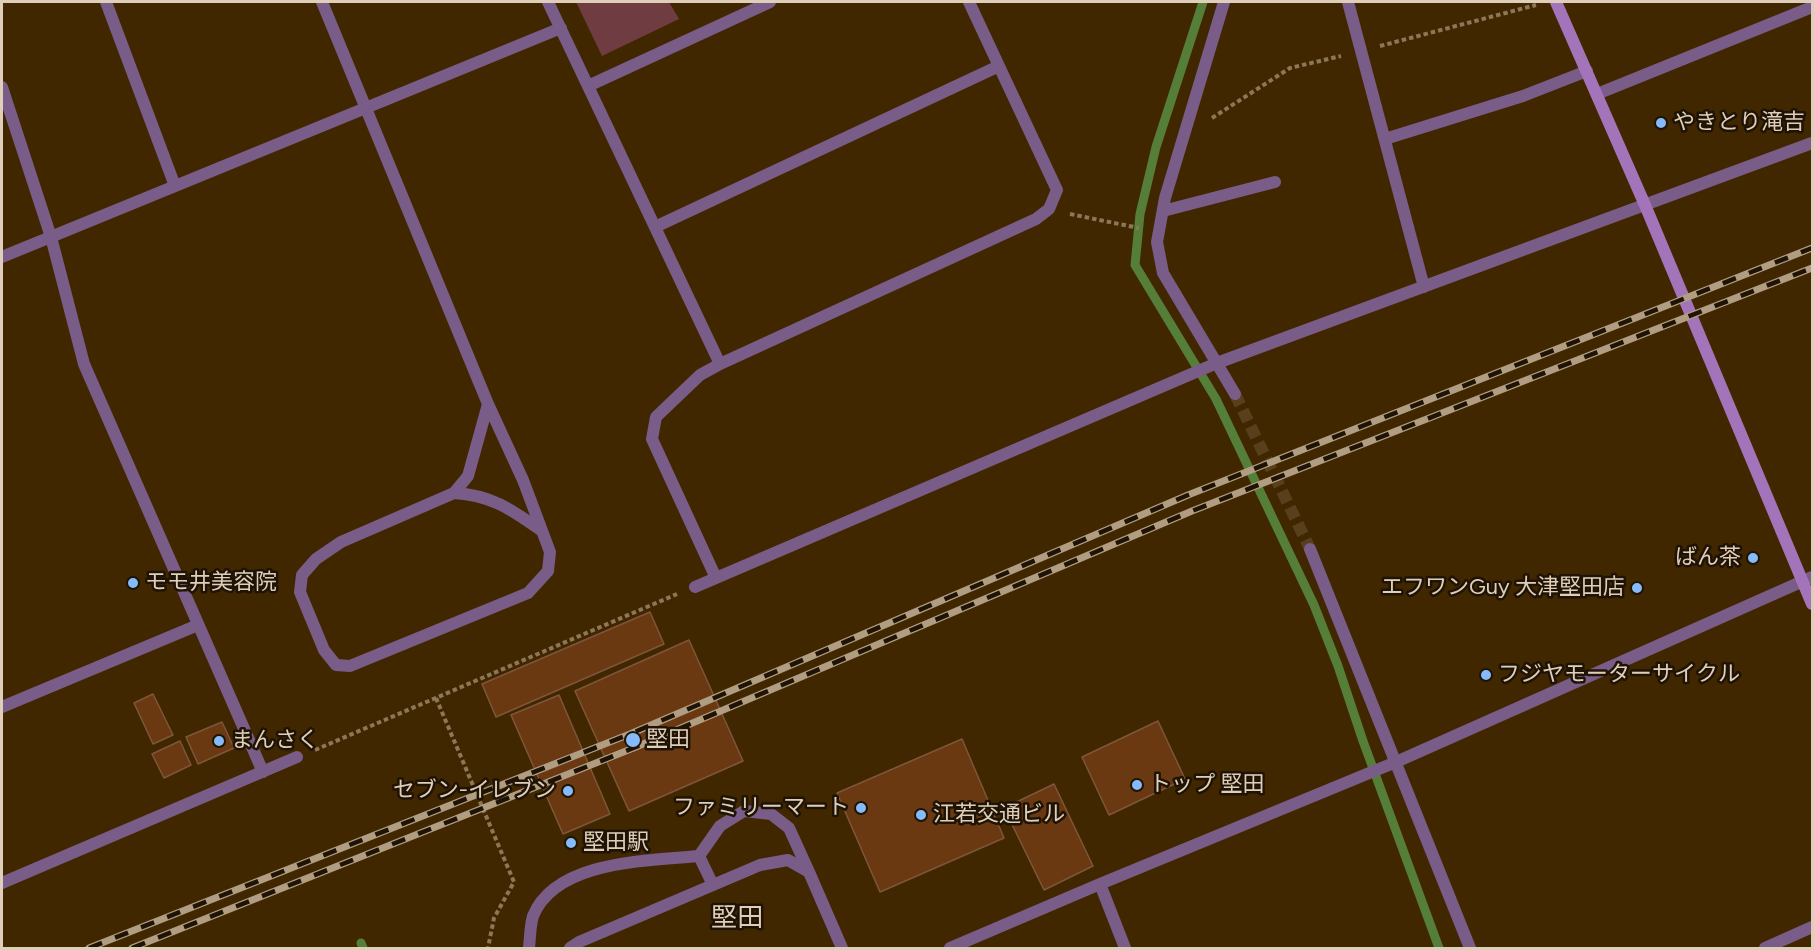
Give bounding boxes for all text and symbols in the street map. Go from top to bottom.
place label: やきとり滝吉 [1673,110,1805,136]
marker: やきとり滝吉 [1654,116,1668,130]
place label: ばん茶 [1675,545,1741,571]
marker: ばん茶 [1746,551,1760,565]
place label: モモ井美容院 [145,570,277,596]
place label: エフワンGuy 大津堅田店 [1381,575,1625,601]
marker: モモ井美容院 [126,576,140,590]
marker: エフワンGuy 大津堅田店 [1630,581,1644,595]
place label: フジヤモーターサイクル [1498,662,1740,688]
marker: フジヤモーターサイクル [1479,668,1493,682]
place label: 堅田 [646,727,690,753]
place label: まんさく [231,728,319,754]
marker: 堅田 [624,731,642,749]
marker: まんさく [212,734,226,748]
place label: トップ 堅田 [1149,772,1264,798]
place label: セブン-イレブン [393,778,556,804]
marker: トップ 堅田 [1130,778,1144,792]
marker: セブン-イレブン [561,784,575,798]
place label: ファミリーマート [673,795,849,821]
marker: ファミリーマート [854,801,868,815]
place label: 江若交通ビル [933,802,1065,828]
marker: 江若交通ビル [914,808,928,822]
place label: 堅田駅 [583,830,649,856]
marker: 堅田駅 [564,836,578,850]
district label: 堅田 [711,902,763,934]

